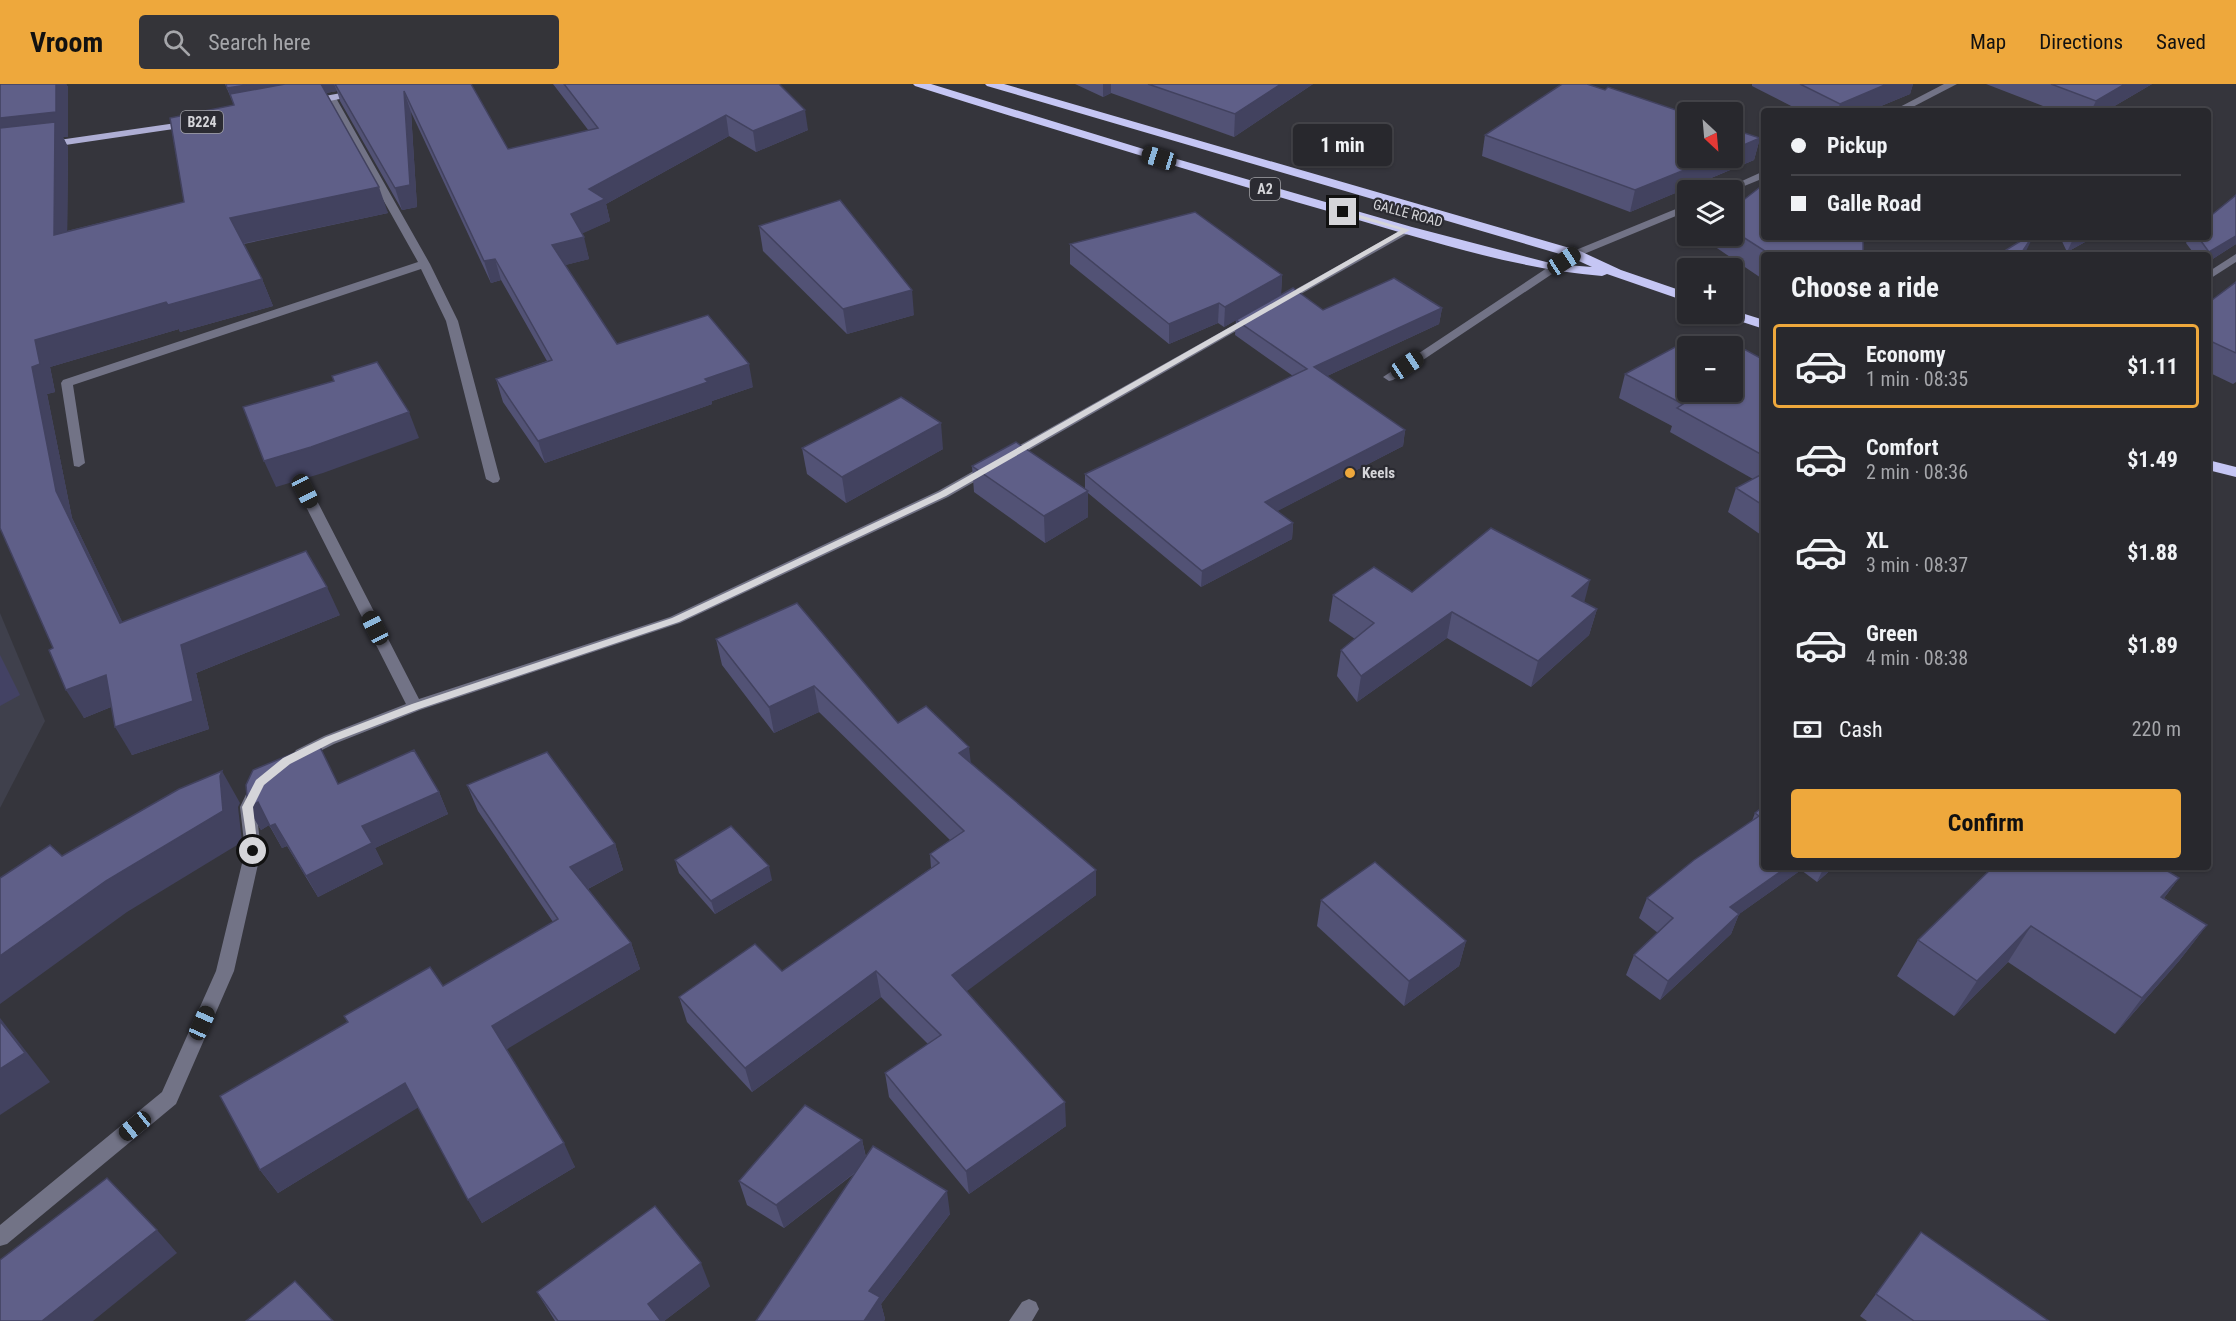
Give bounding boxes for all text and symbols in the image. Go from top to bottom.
search box [139,15,559,69]
text: Vroom [30,26,103,59]
icon: search [160,26,193,59]
text: Search here [208,30,311,55]
text: Map [1970,30,2006,54]
text: Directions [2039,30,2123,54]
text: Saved [2156,30,2206,54]
north arrow [1677,102,1743,168]
map controls [1677,102,1743,402]
road number: B224 [181,111,223,133]
callout: 1 min [1294,125,1392,167]
text: 1 min [1320,133,1365,157]
text: Pickup [1827,133,1887,158]
car [1139,144,1179,172]
road number: A2 [1250,178,1280,200]
button: layers [1677,180,1743,246]
text: Galle Road [1827,191,1921,216]
street label: GALLE ROAD [1371,196,1445,230]
route end [1329,198,1356,225]
car [1544,244,1584,278]
button: + [1677,258,1743,324]
text: Choose a ride [1791,272,1939,304]
button: − [1677,336,1743,402]
icon: car [1794,339,1848,393]
text: Economy [1866,342,1946,367]
car [1387,347,1427,383]
text: $1.11 [2127,354,2178,379]
text: 1 min · 08:35 [1866,367,1968,391]
icon: car [1794,432,1848,486]
text: Comfort [1866,435,1939,460]
text: $1.49 [2127,447,2178,472]
text: 2 min · 08:36 [1866,460,1968,484]
place label: Keels [1362,464,1395,482]
marker: Keels [1343,466,1357,480]
car [289,471,321,511]
icon: car [1794,525,1848,579]
text: XL [1866,528,1889,553]
text: $1.88 [2127,540,2178,565]
text: 3 min · 08:37 [1866,553,1968,577]
car [359,608,391,648]
icon: car [1794,618,1848,672]
text: Green [1866,621,1918,646]
text: $1.89 [2127,633,2178,658]
text: 4 min · 08:38 [1866,646,1968,670]
icon: cash [1791,713,1824,746]
text: Cash [1839,717,1883,742]
text: 220 m [2132,717,2181,741]
button: Confirm [1791,789,2181,858]
route start [239,837,266,864]
car [186,1003,218,1043]
car [115,1108,155,1144]

